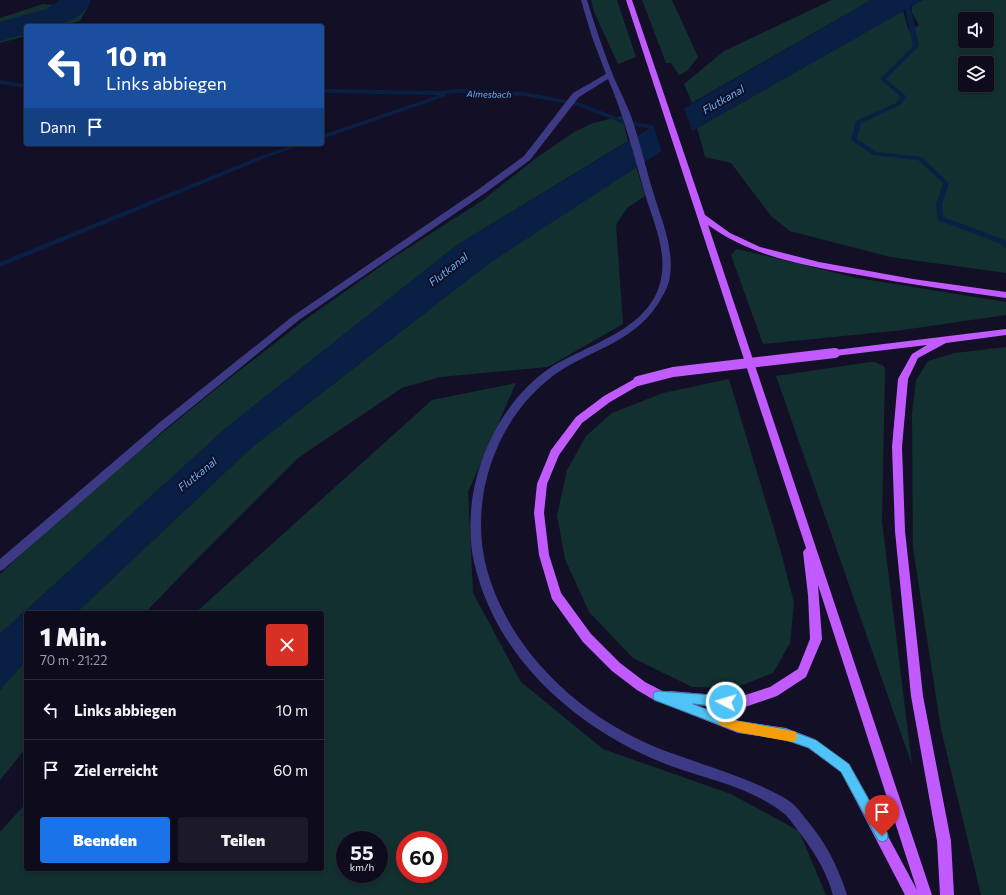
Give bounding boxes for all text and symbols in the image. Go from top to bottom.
map controls [958,12,994,92]
button: sound [958,12,994,48]
text: 10 m [106,38,167,72]
icon: left [40,40,92,92]
button: layers [958,56,994,92]
text: Links abbiegen [106,72,227,94]
water label: Flutkanal [700,82,746,116]
water label: Almesbach [465,88,512,100]
icon: arrive [84,116,106,138]
text: Dann [40,118,76,136]
water label: Flutkanal [426,250,470,288]
water label: Flutkanal [175,454,219,494]
text: 1 Min. [40,622,107,651]
button: close [266,624,308,666]
text: 70 m · 21:22 [40,652,107,668]
position arrow [705,681,747,723]
icon: left [40,699,62,721]
text: Links abbiegen [74,701,176,719]
text: 10 m [276,701,308,719]
icon: arrive [40,759,62,781]
text: Ziel erreicht [74,761,158,779]
text: 60 m [273,761,308,779]
pin [865,795,899,836]
icon: arrive [871,801,893,823]
button: Beenden [40,817,170,863]
button: Teilen [178,817,308,863]
speed limit sign: 60 [396,831,448,883]
text: 55 [350,840,374,864]
text: km/h [350,861,374,873]

